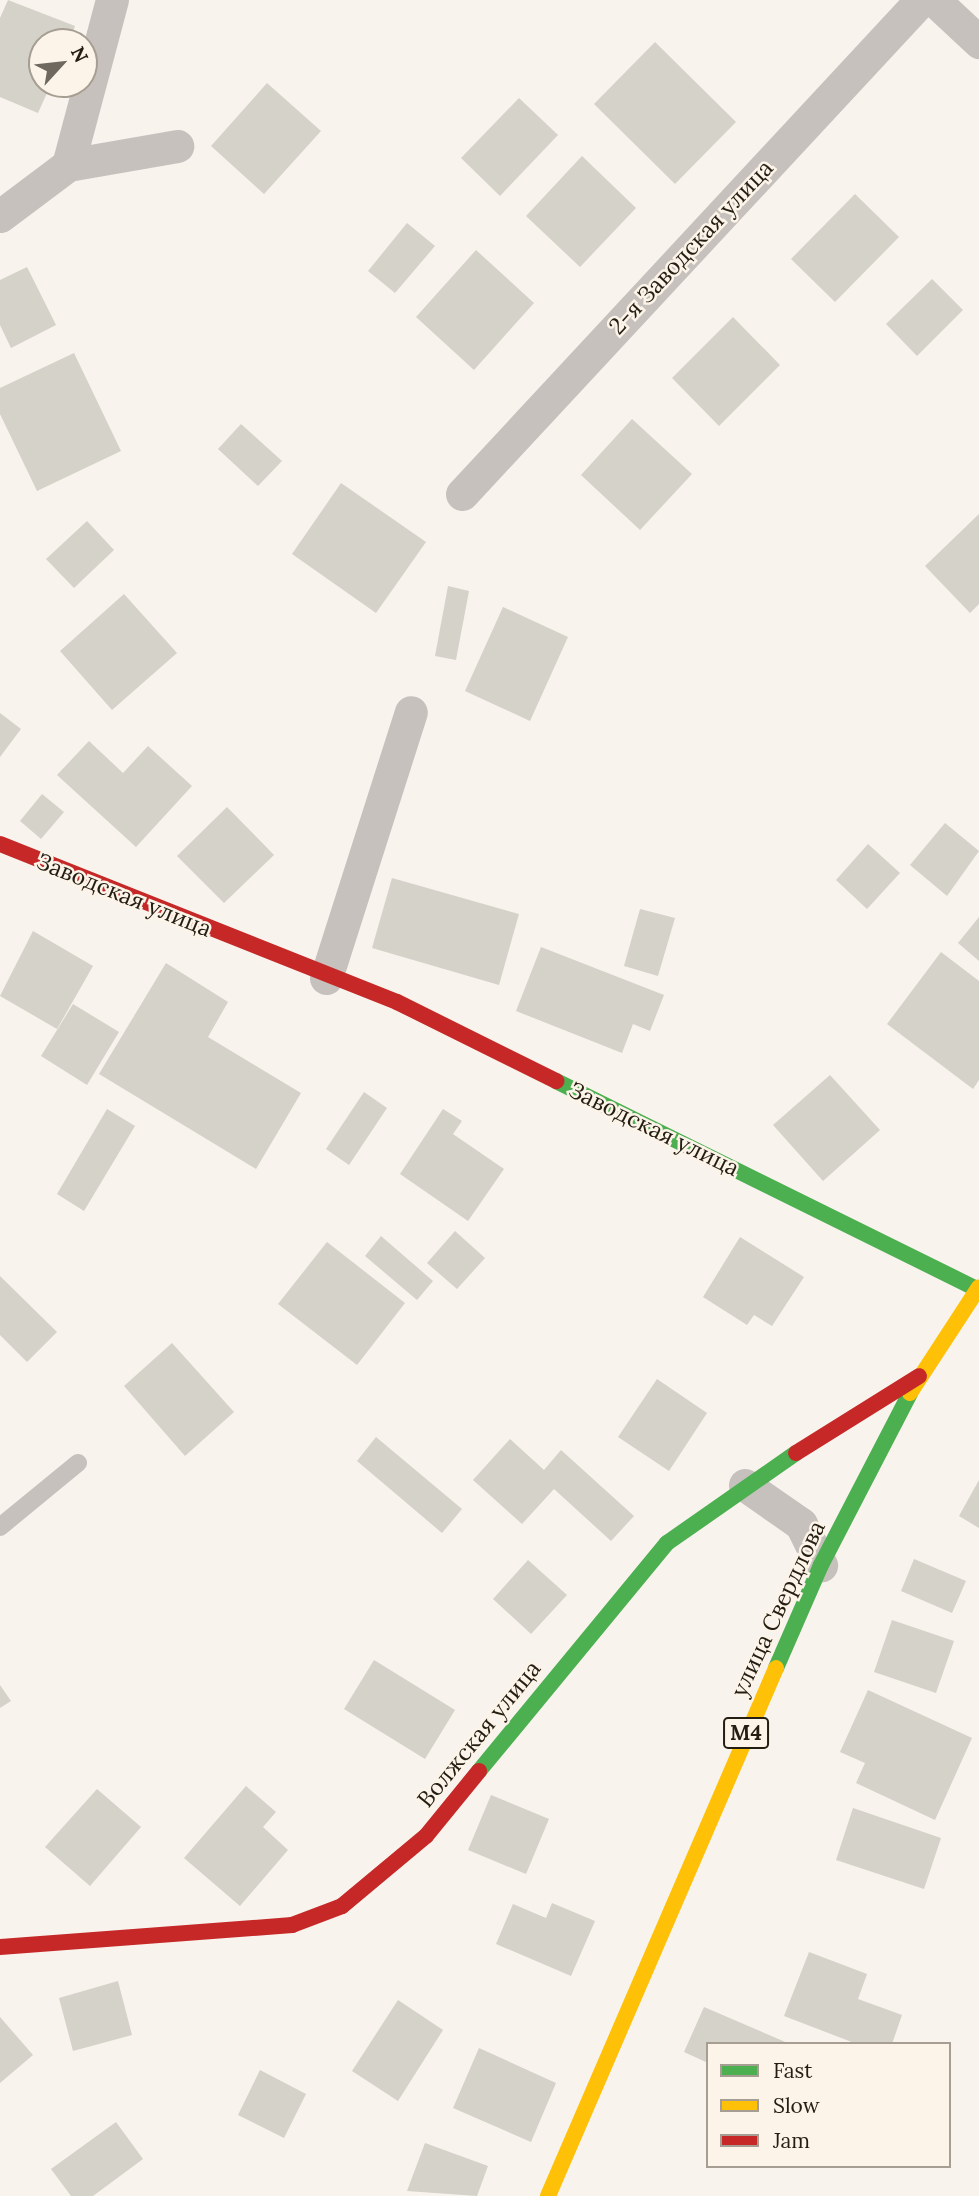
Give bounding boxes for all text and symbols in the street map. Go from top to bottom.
north arrow [28,28,98,98]
text: N [66,42,94,66]
street label: 2-я Заводская улица [603,154,779,340]
street label: Заводская улица [33,847,215,943]
street label: Заводская улица [564,1076,744,1182]
street label: улица Свердлова [725,1517,831,1701]
street label: Волжская улица [412,1655,546,1813]
road number: M4 [722,1716,770,1750]
legend [706,2042,951,2168]
text: Fast [773,2057,812,2084]
text: Slow [773,2092,820,2119]
text: Jam [773,2127,810,2154]

